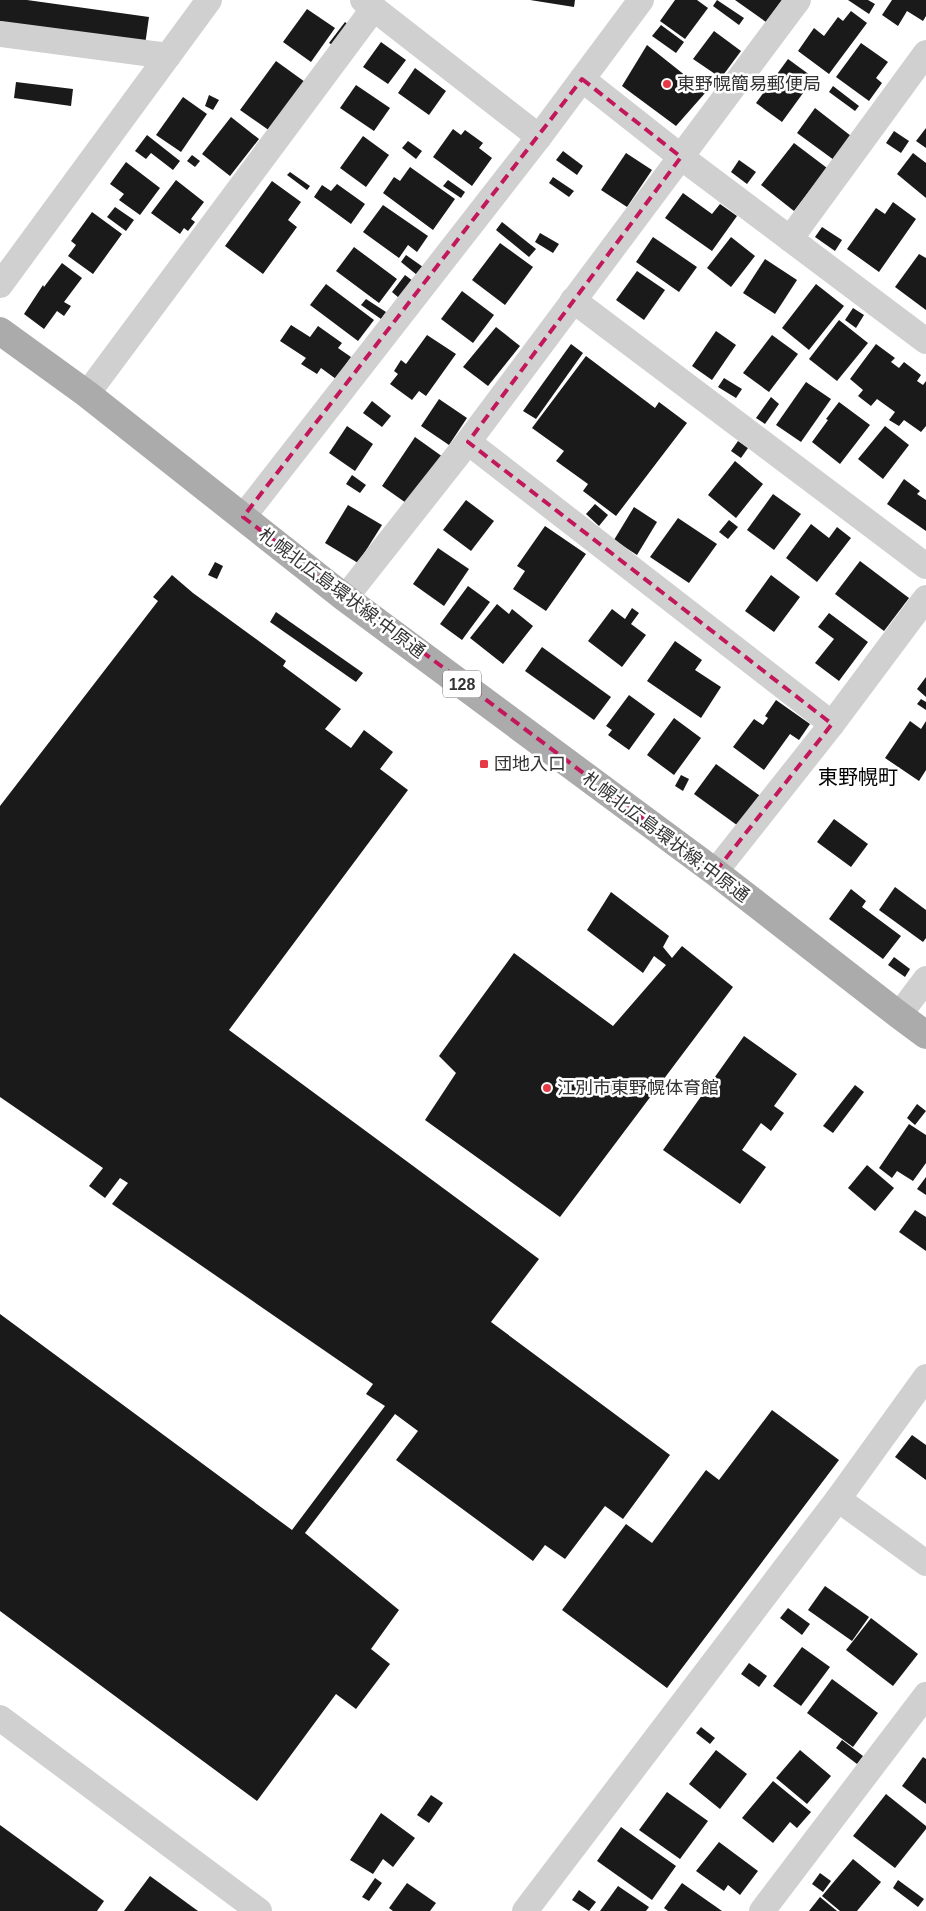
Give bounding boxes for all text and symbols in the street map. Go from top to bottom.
place label: 東野幌簡易郵便局 [677,74,821,94]
marker: 東野幌簡易郵便局 [661,78,673,90]
street label: 札幌北広島環状線;中原通 [255,524,429,662]
road number: 128 [443,671,481,698]
place label: 団地入口 [494,754,566,774]
marker: 団地入口 [478,758,490,770]
district label: 東野幌町 [818,766,898,788]
street label: 札幌北広島環状線;中原通 [579,768,753,906]
place label: 江別市東野幌体育館 [557,1078,719,1098]
marker: 江別市東野幌体育館 [541,1082,553,1094]

